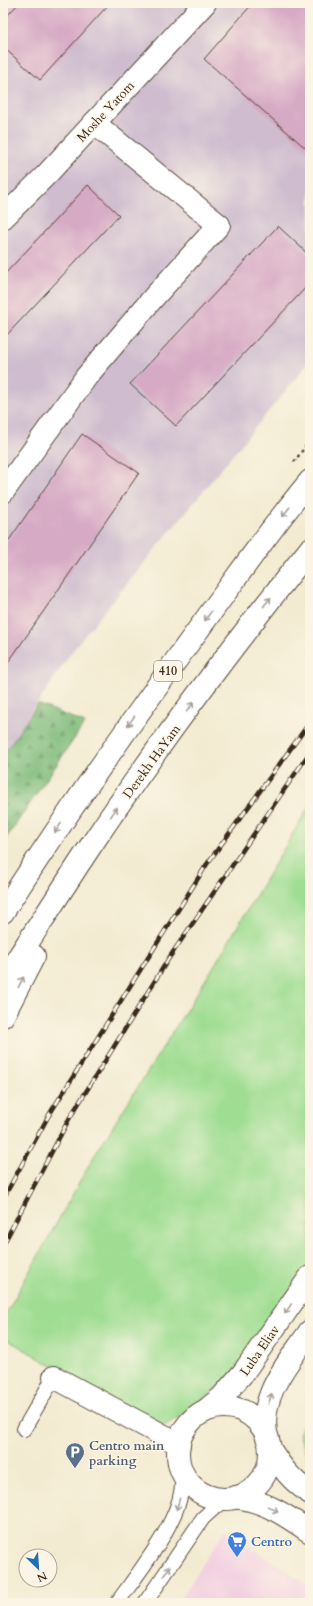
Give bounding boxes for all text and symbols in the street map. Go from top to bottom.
street label: Moshe Yatom [73,77,139,146]
one-way arrow [282,507,290,518]
one-way arrow [263,597,272,608]
one-way arrow [204,611,212,622]
road number: 410 [154,661,182,681]
one-way arrow [186,701,194,712]
one-way arrow [127,716,136,727]
street label: Derekh HaYam [119,721,185,802]
one-way arrow [110,807,118,818]
one-way arrow [54,823,62,834]
one-way arrow [18,976,25,988]
one-way arrow [284,1303,292,1314]
street label: Luba Eliav [236,1321,284,1380]
one-way arrow [266,1393,274,1405]
place label: Centro main parking [89,1437,165,1470]
parking icon: Centro main parking [64,1441,86,1469]
one-way arrow [174,1497,181,1510]
one-way arrow [267,1505,279,1513]
supermarket icon: Centro [226,1530,248,1558]
place label: Centro [251,1533,292,1551]
north arrow [18,1548,58,1588]
one-way arrow [163,1566,171,1577]
text: N [34,1568,50,1586]

